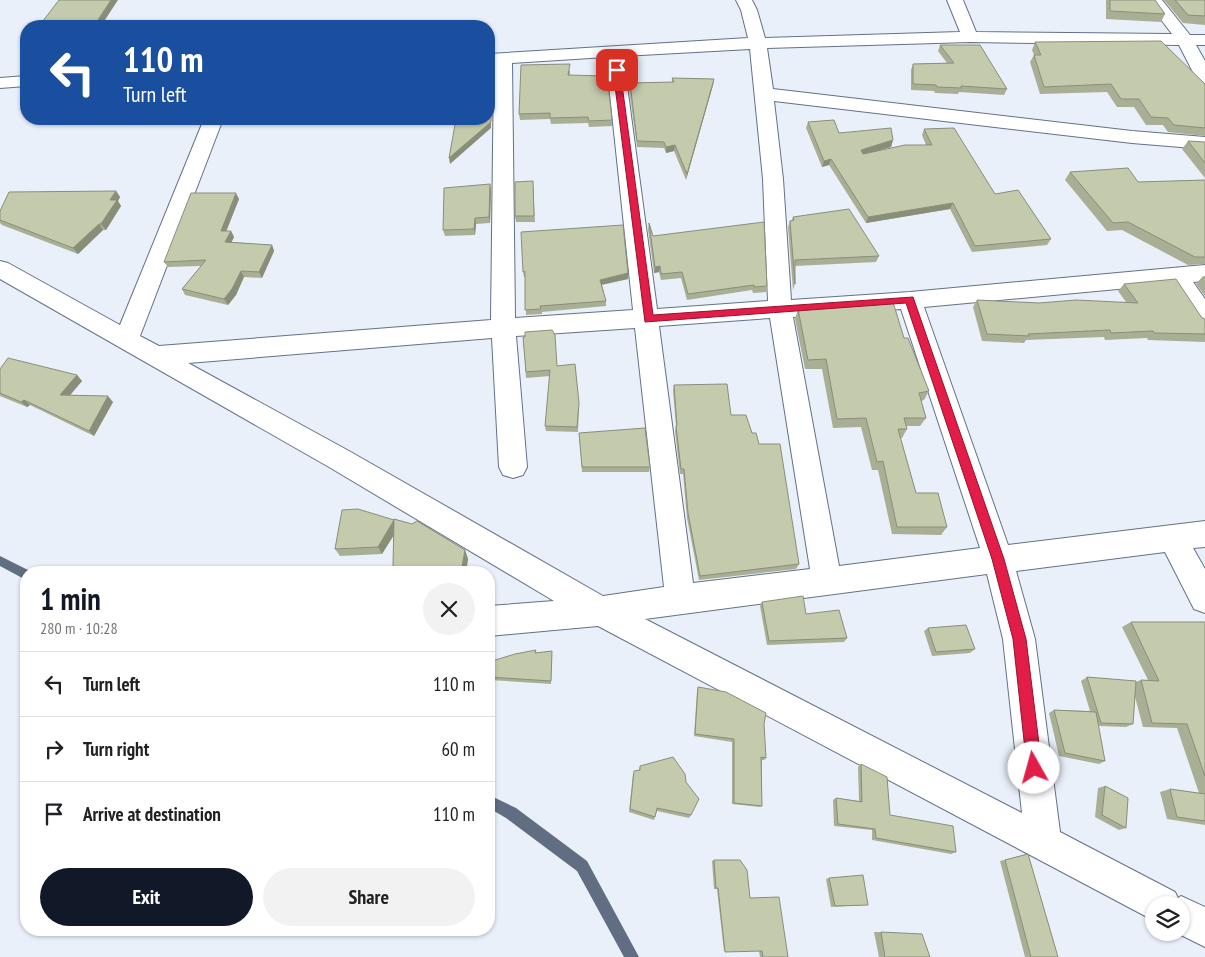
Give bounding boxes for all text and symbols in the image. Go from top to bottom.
text: 110 m [123,36,204,82]
icon: left [40,40,105,105]
pin [596,49,638,91]
icon: arrive [603,56,631,84]
text: Turn left [123,80,187,108]
text: 1 min [40,579,101,618]
button: close [423,583,475,635]
text: 280 m · 10:28 [40,618,118,638]
icon: left [40,670,68,698]
text: Turn left [83,672,140,696]
text: 110 m [433,672,475,696]
icon: right [40,735,68,763]
text: Turn right [83,737,149,761]
text: 60 m [442,737,475,761]
position arrow [1007,741,1059,793]
icon: arrive [40,800,68,828]
text: Arrive at destination [83,802,221,826]
text: 110 m [433,802,475,826]
button: Exit [40,868,253,926]
button: Share [263,868,475,926]
map controls [1145,896,1190,941]
button: layers [1145,896,1190,941]

